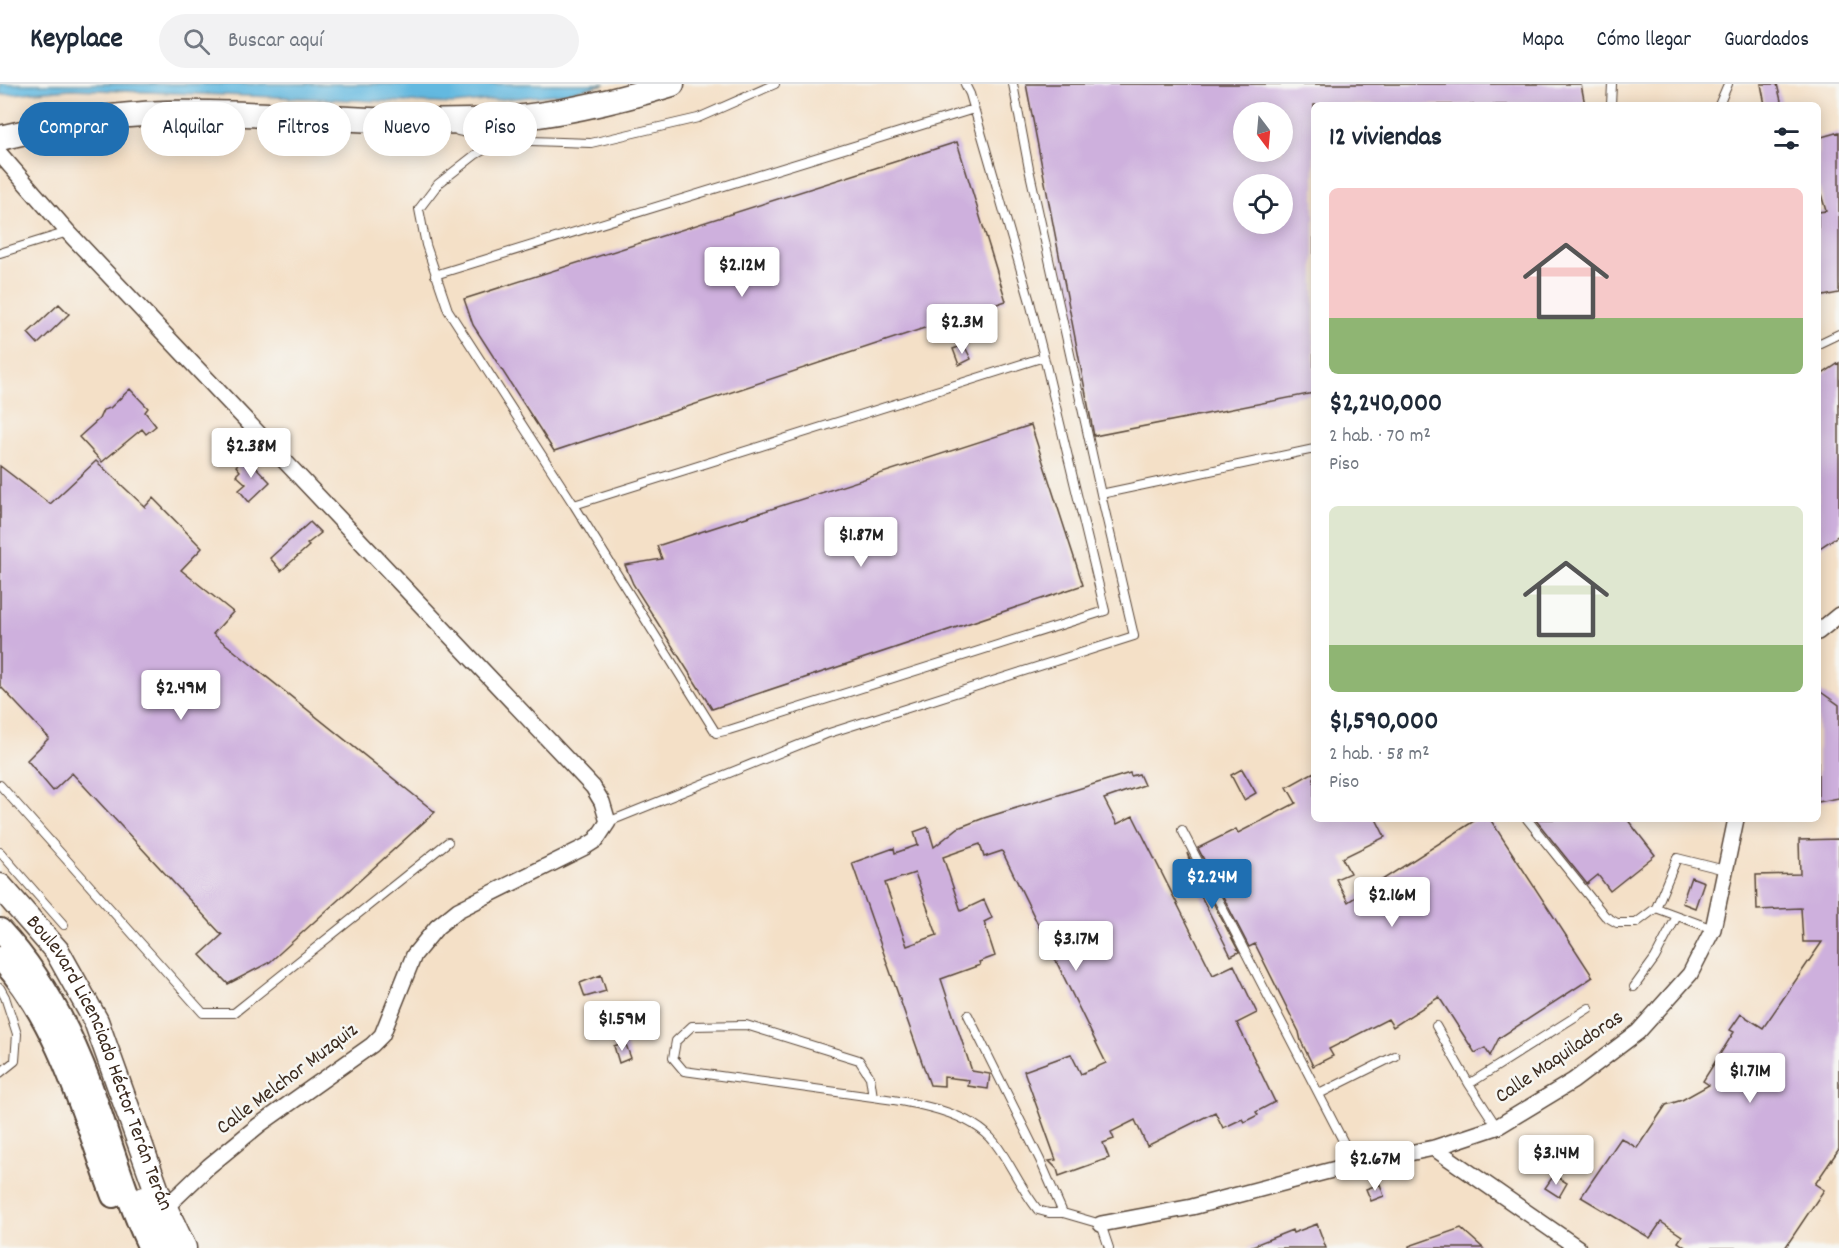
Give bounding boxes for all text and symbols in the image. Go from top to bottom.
search box [159,14,579,68]
text: Keyplace [30,21,123,61]
icon: search [180,25,213,58]
text: Buscar aquí [228,26,323,57]
text: Mapa [1522,26,1564,56]
text: Cómo llegar [1597,26,1691,56]
text: Guardados [1724,26,1809,56]
chip: Comprar [18,102,129,156]
chip: Alquilar [141,102,245,156]
chip: Filtros [257,102,351,156]
chip: Nuevo [363,102,451,156]
chip: Piso [463,102,537,156]
north arrow [1233,102,1293,162]
map controls [1233,102,1293,234]
text: 12 viviendas [1329,120,1442,157]
icon: filters [1770,122,1803,155]
button: locate [1233,174,1293,234]
icon: home [1512,227,1620,335]
pin: $2.12M [693,247,791,298]
text: $2.12M [718,252,766,280]
pin: $2.3M [920,304,1004,355]
text: $2.3M [941,309,983,337]
text: $2,240,000 [1329,386,1442,423]
text: 2 hab. · 70 m² [1329,423,1431,451]
pin: $2.38M [202,428,300,479]
text: $2.38M [226,433,276,461]
text: Piso [1329,451,1359,479]
pin: $1.87M [812,517,910,568]
text: $1.87M [838,522,884,550]
icon: home [1512,545,1620,653]
pin: $2.49M [132,670,230,721]
text: $2.49M [155,675,207,703]
text: $1,590,000 [1329,704,1438,741]
text: 2 hab. · 58 m² [1329,741,1429,769]
text: Piso [1329,769,1359,797]
pin: $2.24M [1163,859,1261,910]
text: $2.24M [1187,864,1237,892]
pin: $2.16M [1343,877,1441,928]
text: $2.16M [1368,882,1416,910]
street label: Boulevard Licenciado Héctor Terán Terán [18,909,179,1216]
pin: $3.17M [1027,921,1125,972]
text: $3.17M [1053,926,1099,954]
pin: $1.59M [573,1001,671,1052]
street label: Calle Maquiladoras [1490,1004,1630,1112]
text: $1.59M [598,1006,646,1034]
street label: Calle Melchor Muzquiz [211,1017,365,1143]
pin: $1.71M [1701,1053,1799,1104]
text: $1.71M [1729,1058,1771,1086]
pin: $3.14M [1507,1135,1605,1186]
text: $3.14M [1533,1140,1579,1168]
pin: $2.67M [1326,1141,1424,1192]
text: $2.67M [1349,1146,1401,1174]

